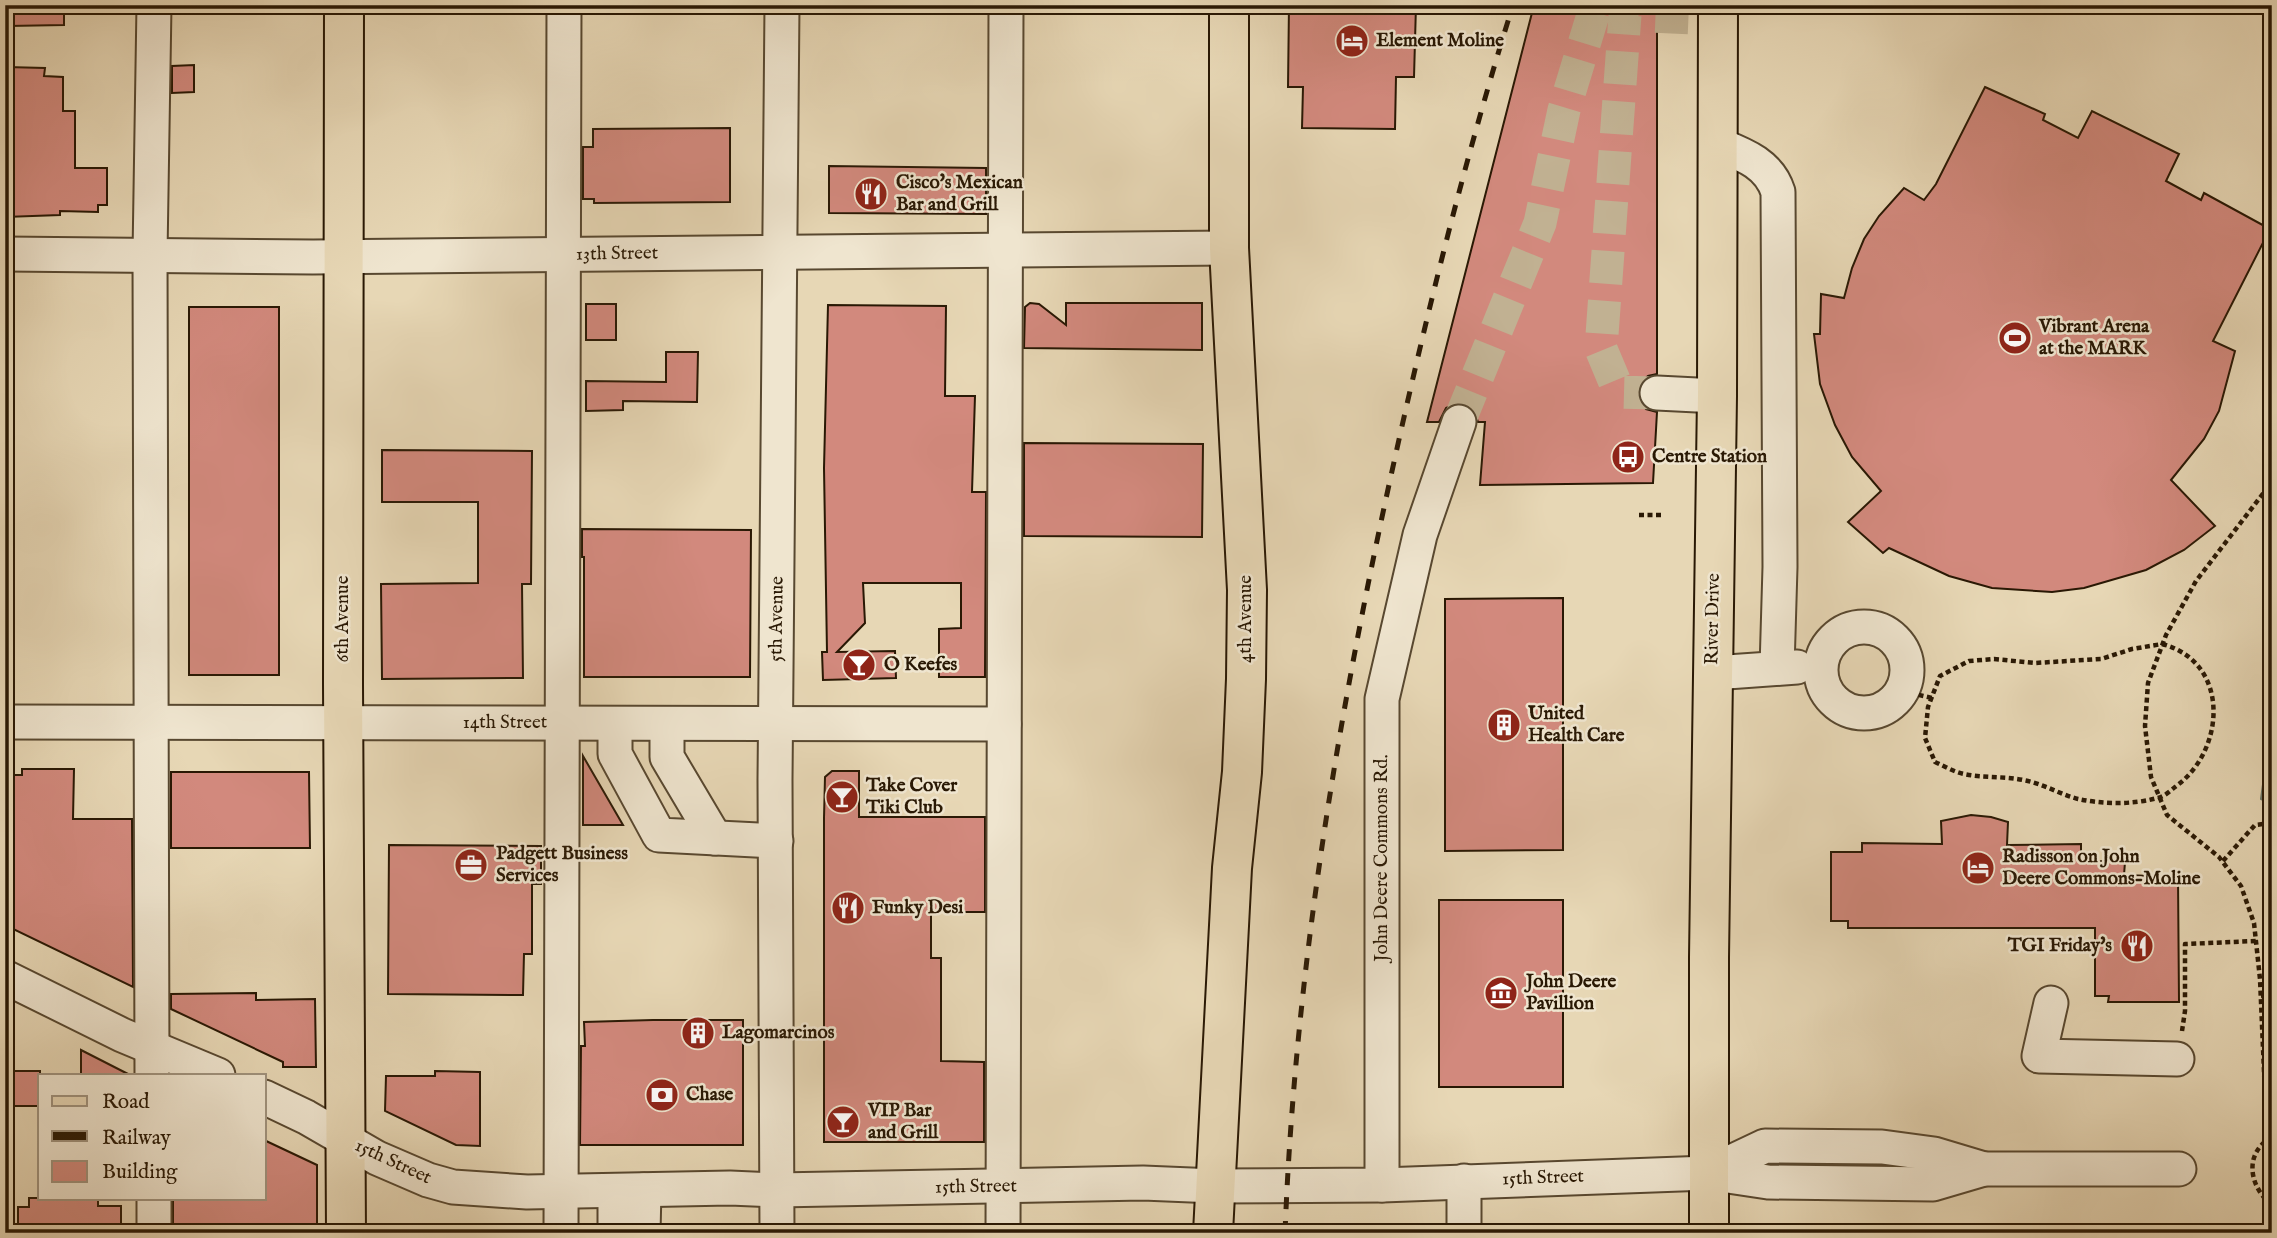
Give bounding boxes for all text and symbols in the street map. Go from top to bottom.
hotel icon: Element Moline [1333,22,1371,60]
place label: Element Moline [1376,29,1504,53]
place label: Cisco's Mexican Bar and Grill [896,171,1023,217]
restaurant icon: Cisco's Mexican Bar and Grill [852,175,890,213]
street label: 13th Street [576,241,659,267]
place label: Vibrant Arena at the MARK [2038,315,2150,361]
sports icon: Vibrant Arena at the MARK [1996,319,2034,357]
bus stop icon: Centre Station [1609,438,1647,476]
place label: Centre Station [1652,445,1767,469]
street label: River Drive [1700,573,1726,665]
street label: 6th Avenue [331,575,355,662]
street label: 4th Avenue [1234,575,1258,663]
street label: 5th Avenue [764,576,790,662]
bar icon: O Keefes [840,646,878,684]
place label: O Keefes [884,653,958,677]
place label: United Health Care [1527,702,1625,748]
building icon: United Health Care [1485,706,1523,744]
street label: 14th Street [463,711,548,735]
street label: John Deere Commons Rd. [1370,754,1394,964]
place label: Take Cover Tiki Club [865,774,958,820]
bar icon: Take Cover Tiki Club [823,778,861,816]
place label: Padgett Business Services [496,842,628,888]
place label: Radisson on John Deere Commons-Moline [2002,845,2201,891]
office icon: Padgett Business Services [452,846,490,884]
hotel icon: Radisson on John Deere Commons-Moline [1959,849,1997,887]
restaurant icon: Funky Desi [829,889,867,927]
place label: Funky Desi [872,896,963,920]
restaurant icon: TGI Friday's [2118,927,2156,965]
place label: TGI Friday's [2007,934,2112,958]
place label: John Deere Pavillion [1523,970,1616,1016]
museum icon: John Deere Pavillion [1482,974,1520,1012]
building icon: Lagomarcinos [679,1014,717,1052]
place label: Lagomarcinos [722,1021,835,1045]
legend [38,1074,266,1200]
bank icon: Chase [643,1076,681,1114]
place label: Chase [686,1083,734,1107]
text: Road [102,1089,150,1116]
place label: VIP Bar and Grill [867,1099,939,1145]
bar icon: VIP Bar and Grill [824,1103,862,1141]
text: Railway [102,1125,172,1152]
street label: 15th Street [351,1134,436,1190]
text: Building [102,1159,178,1186]
street label: 15th Street [1502,1165,1585,1191]
street label: 15th Street [935,1174,1018,1200]

